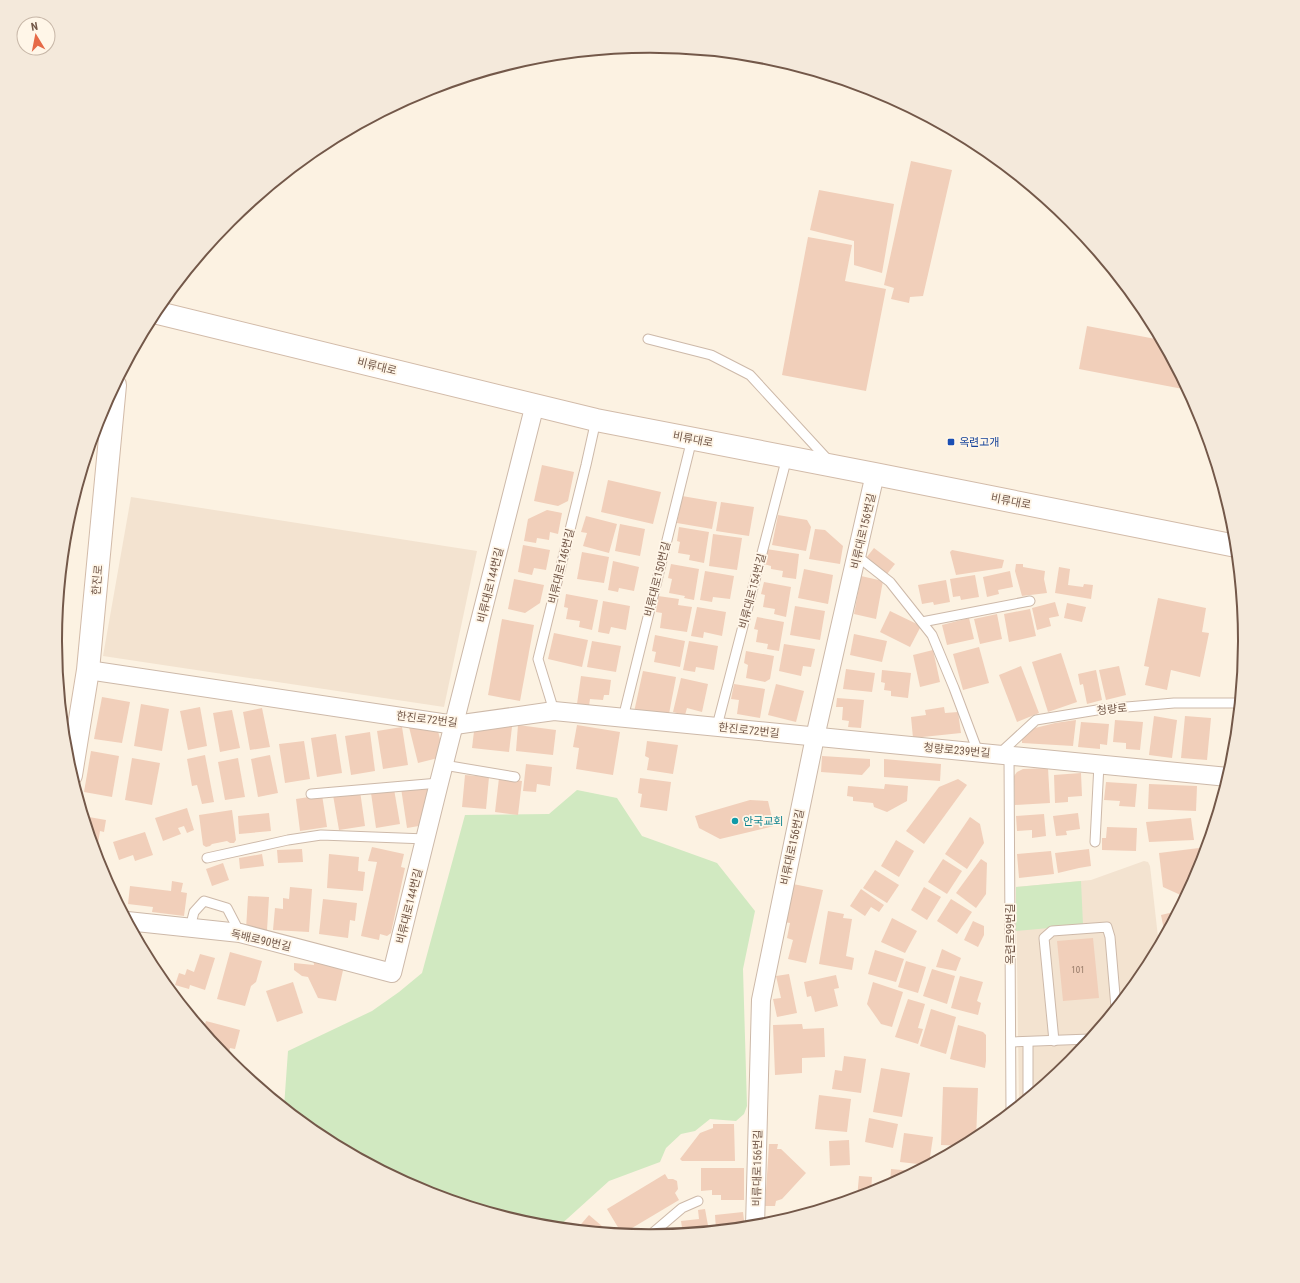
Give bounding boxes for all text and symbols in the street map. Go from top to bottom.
north arrow [16,16,56,56]
text: N [30,20,39,34]
street label: 비류대로 [356,355,398,378]
street label: 비류대로 [672,429,714,450]
place label: 옥련고개 [959,436,999,449]
marker: 옥련고개 [946,437,956,447]
street label: 비류대로 [990,491,1032,512]
street label: 비류대로156번길 [848,492,878,570]
street label: 비류대로146번길 [546,527,577,605]
street label: 비류대로150번길 [642,540,673,618]
street label: 비류대로144번길 [475,546,506,624]
street label: 비류대로154번길 [736,552,769,630]
street label: 한진로 [90,564,105,596]
street label: 청량로 [1096,701,1128,718]
street label: 한진로72번길 [396,709,458,730]
street label: 한진로72번길 [718,721,780,740]
street label: 청량로239번길 [923,741,991,760]
street label: 비류대로156번길 [778,808,807,886]
place label: 안국교회 [743,815,783,828]
marker: 안국교회 [730,816,740,826]
street label: 비류대로144번길 [394,867,425,945]
street label: 옥련로99번길 [1004,903,1017,965]
street label: 독배로90번길 [229,927,292,954]
house number: 101 [1071,965,1085,975]
street label: 비류대로156번길 [750,1129,765,1207]

